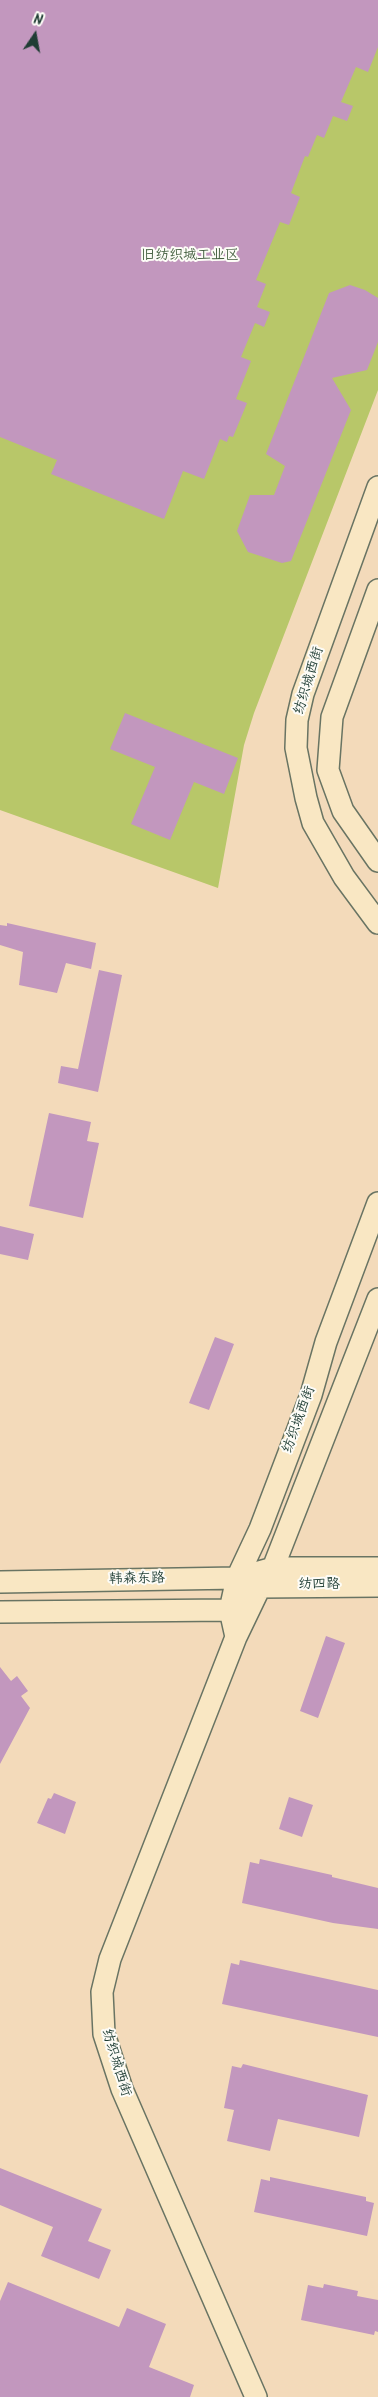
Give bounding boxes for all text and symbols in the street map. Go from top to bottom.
text: N [32,9,45,32]
north arrow [10,10,60,60]
park label: 旧纺织城工业区 [141,249,239,265]
street label: 纺织城西街 [292,645,328,717]
street label: 纺织城西街 [280,1384,320,1456]
street label: 韩森东路 [109,1571,165,1589]
street label: 纺四路 [298,1578,340,1594]
street label: 纺织城西街 [97,2027,133,2099]

